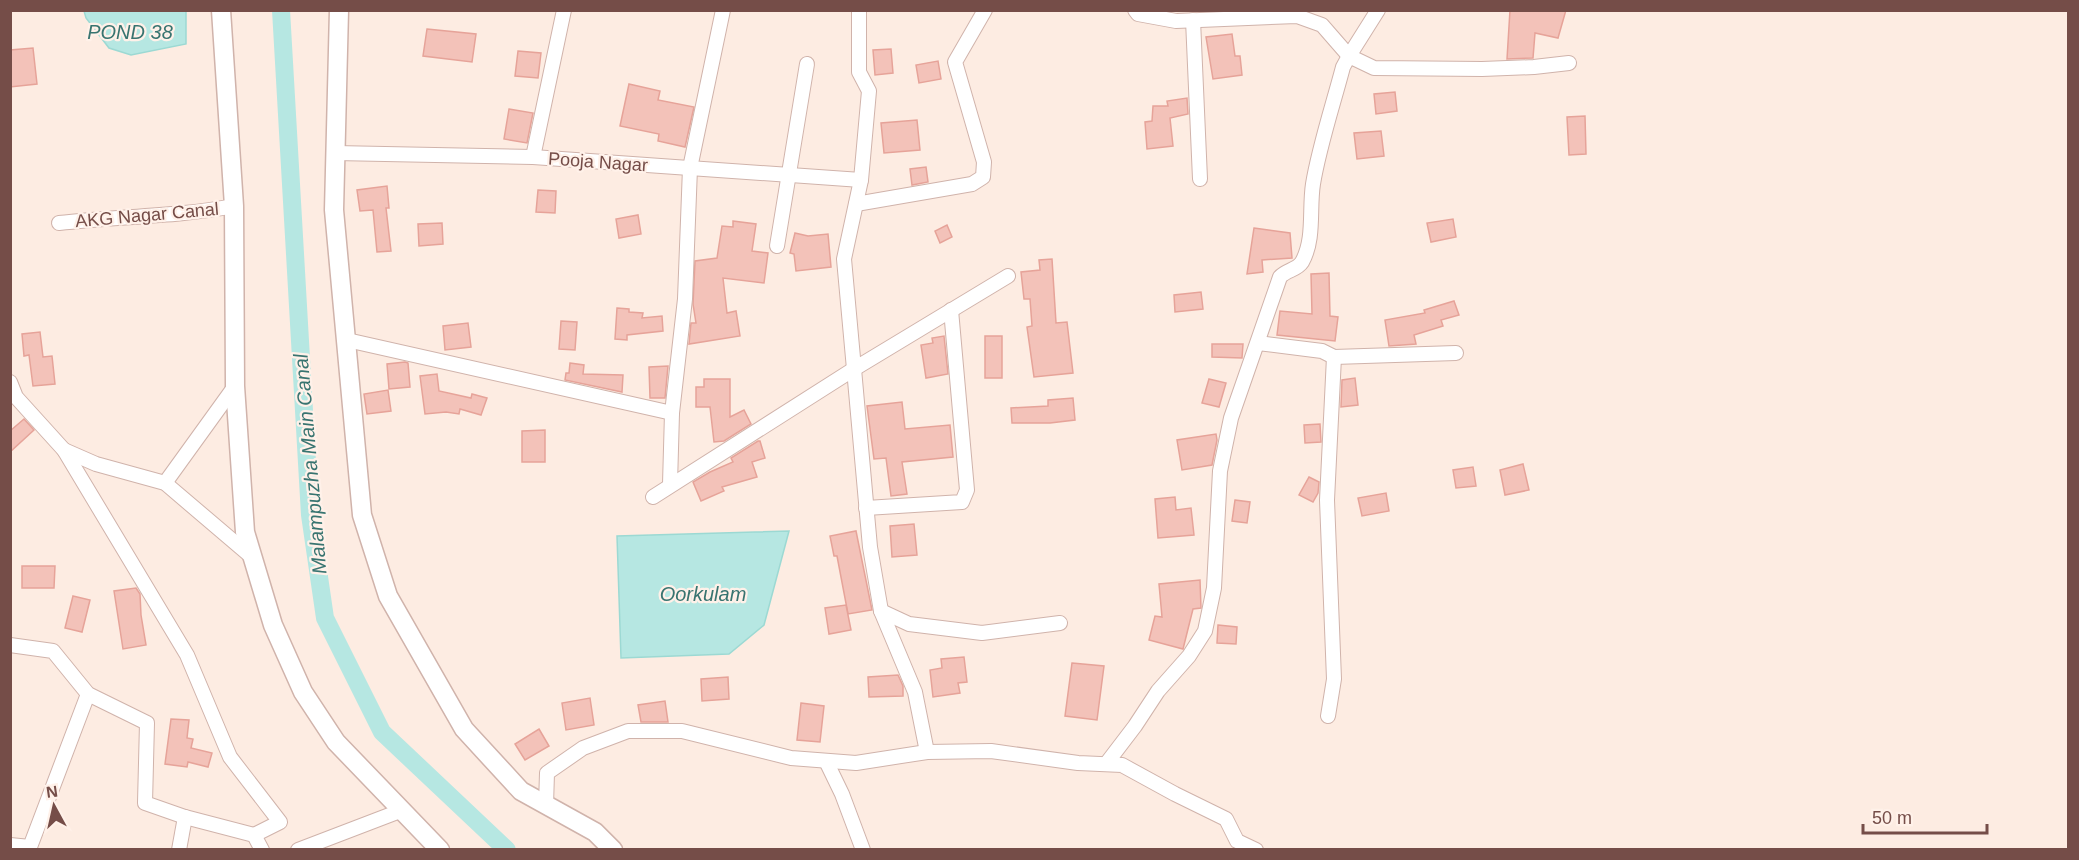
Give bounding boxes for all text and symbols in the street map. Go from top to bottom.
water label: POND 38 [87,21,173,43]
street label: Pooja Nagar [547,149,649,175]
street label: AKG Nagar Canal [74,199,220,231]
water label: Malampuzha Main Canal [289,352,331,575]
water label: Oorkulam [660,583,746,605]
north arrow [24,776,84,836]
text: N [45,782,59,801]
scale bar [1863,797,1988,835]
text: 50 m [1872,808,1912,828]

